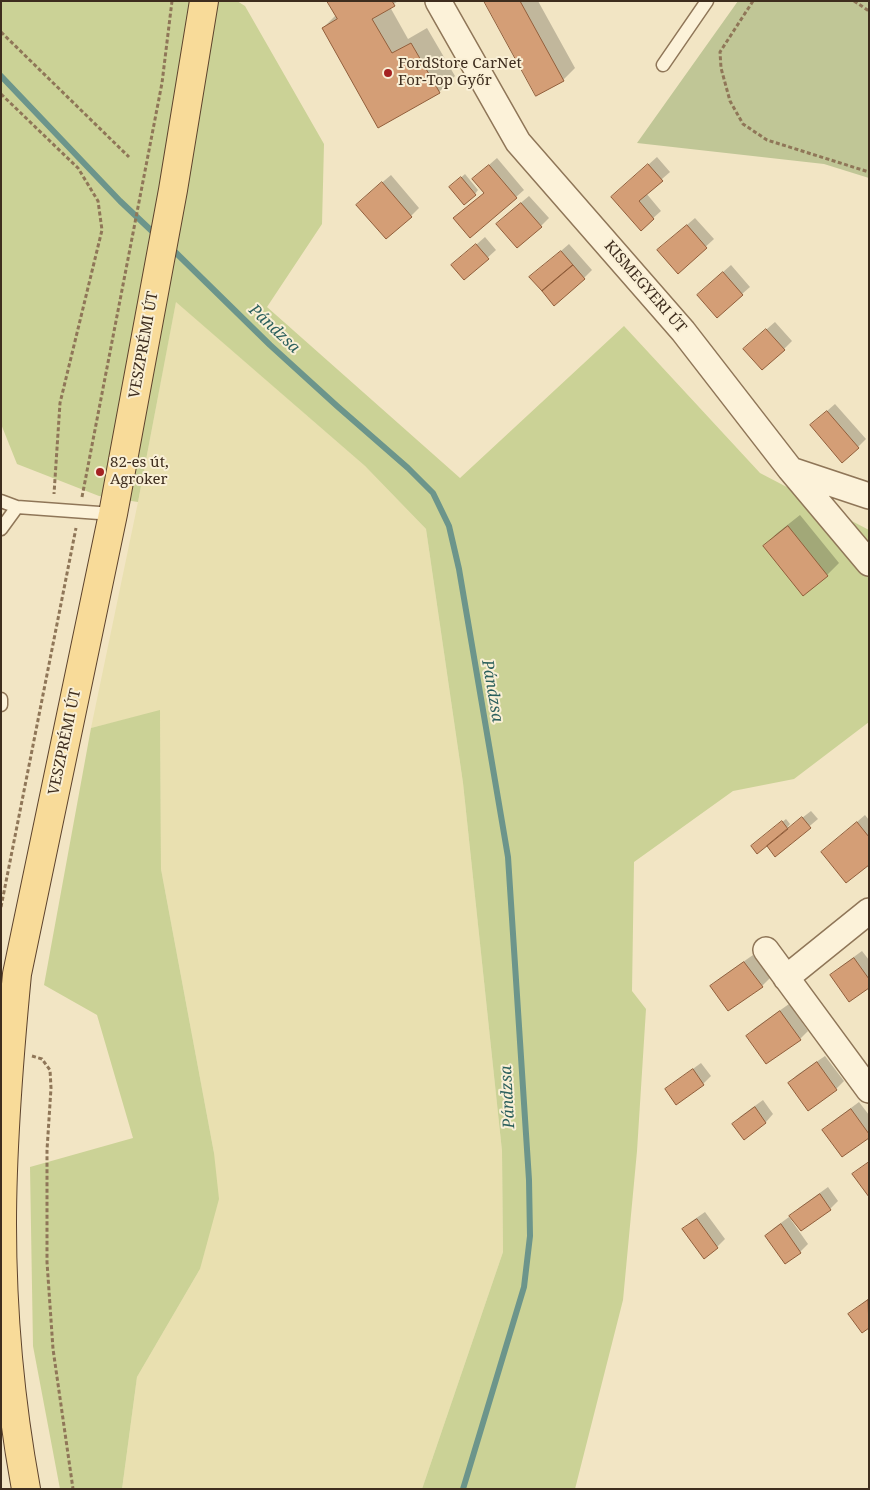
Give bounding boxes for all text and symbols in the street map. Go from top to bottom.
place label: FordStore CarNet For-Top Győr [398,55,522,90]
marker: FordStore CarNet For-Top Győr [382,67,394,79]
street label: KISMEGYERI ÚT [600,237,690,337]
street label: VESZPRÉMI ÚT [126,290,162,400]
water label: Pándzsa [244,301,304,357]
place label: 82-es út, Agroker [110,454,169,489]
marker: 82-es út, Agroker [94,466,106,478]
water label: Pándzsa [477,658,507,724]
street label: VESZPRÉMI ÚT [45,687,85,797]
water label: Pándzsa [497,1065,519,1129]

